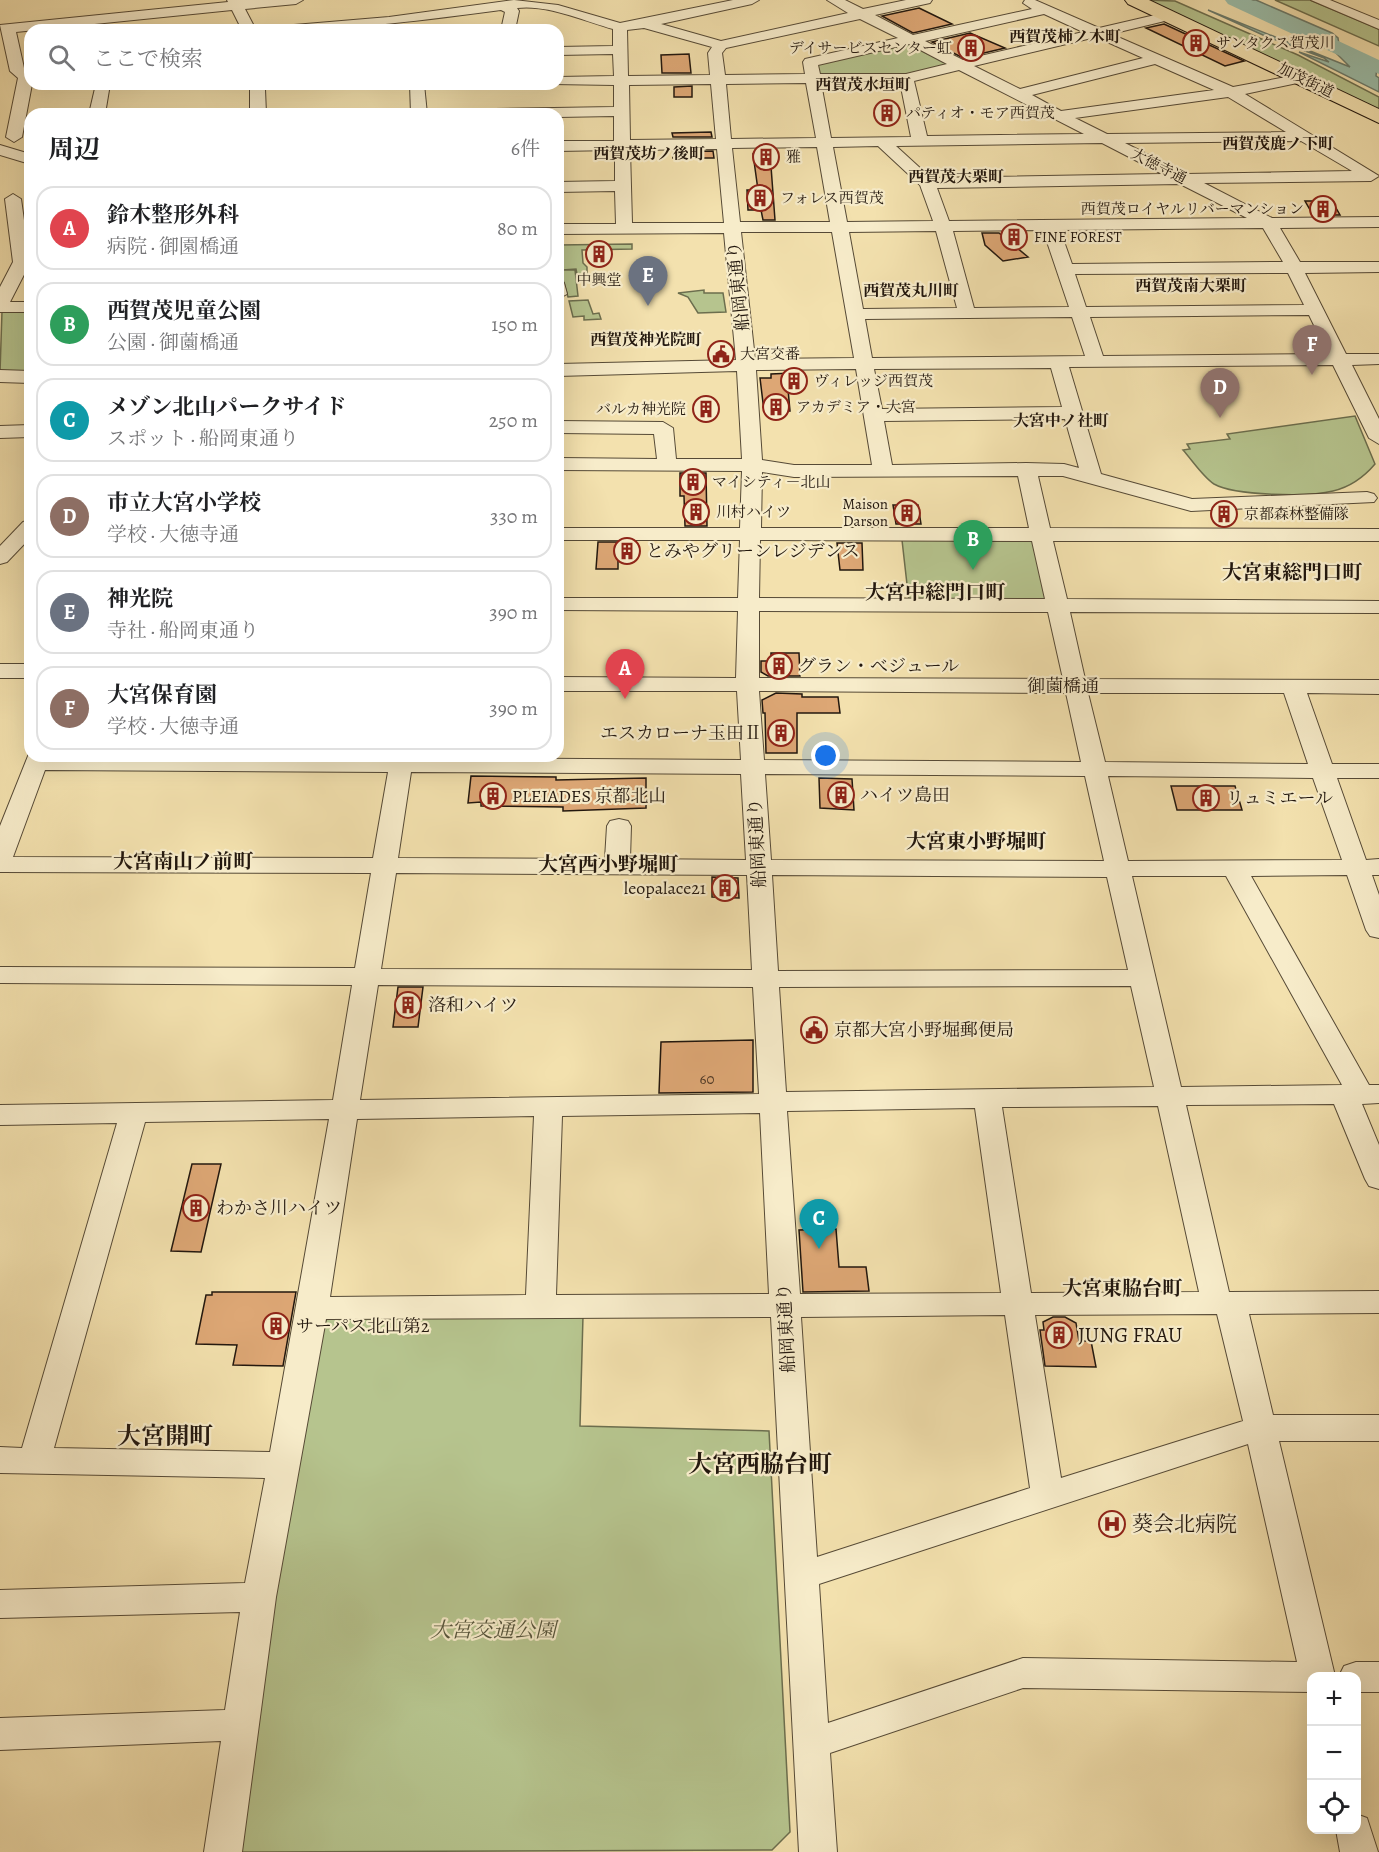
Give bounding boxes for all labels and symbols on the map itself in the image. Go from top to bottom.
district label: 西賀茂柿ノ木町 [1009,26,1121,48]
building icon: サンタクス賀茂川 [1181,28,1211,58]
building icon: デイサービスセンター虹 [956,33,986,63]
place label: サンタクス賀茂川 [1216,33,1335,53]
place label: デイサービスセンター虹 [789,38,952,58]
street label: 加茂街道 [1275,58,1337,102]
district label: 西賀茂水垣町 [815,74,911,96]
building icon: パティオ・モア西賀茂 [872,98,902,128]
place label: パティオ・モア西賀茂 [906,103,1055,123]
district label: 西賀茂鹿ノ下町 [1222,133,1334,155]
building icon: 雅 [751,142,781,172]
district label: 西賀茂坊ノ後町 [593,143,705,165]
street label: 大徳寺通 [1128,143,1190,189]
place label: 雅 [786,147,801,167]
district label: 西賀茂大栗町 [908,166,1004,188]
building icon: フォレス西賀茂 [745,183,775,213]
place label: フォレス西賀茂 [780,188,884,208]
building icon: 西賀茂ロイヤルリバーマンション [1308,194,1338,224]
place label: 西賀茂ロイヤルリバーマンション [1081,199,1304,219]
building icon: FINE FOREST [999,222,1029,252]
place label: FINE FOREST [1034,227,1123,247]
building icon: 中興堂 [584,239,614,269]
street label: 船岡東通り [721,240,755,332]
pin: E [628,256,668,306]
place label: 中興堂 [576,270,622,290]
district label: 西賀茂南大栗町 [1135,275,1247,297]
district label: 西賀茂丸川町 [863,280,959,302]
pin: F [1292,326,1332,375]
district label: 西賀茂神光院町 [590,329,702,351]
public building icon: 大宮交番 [706,339,736,369]
place label: 大宮交番 [740,344,800,364]
building icon: ヴィレッジ西賀茂 [779,366,809,396]
pin: D [1200,368,1240,418]
place label: ヴィレッジ西賀茂 [814,371,933,391]
building icon: アカデミア・大宮 [761,392,791,422]
building icon: バルカ神光院 [691,394,721,424]
place label: アカデミア・大宮 [796,397,916,417]
place label: バルカ神光院 [596,399,686,419]
district label: 大宮中ノ社町 [1013,410,1109,432]
building icon: マイシティ－北山 [678,467,708,497]
place label: マイシティ－北山 [712,472,831,492]
place label: Maison Darson [843,494,888,531]
building icon: 川村ハイツ [681,497,711,527]
building icon: Maison Darson [892,498,922,528]
building icon: 京都森林整備隊 [1209,499,1239,529]
place label: 川村ハイツ [716,502,791,522]
place label: 京都森林整備隊 [1244,504,1349,524]
pin: B [954,520,992,570]
building icon: とみやグリーンレジデンス [612,536,642,566]
place label: とみやグリーンレジデンス [646,539,860,563]
district label: 大宮東総門口町 [1222,559,1363,586]
district label: 大宮中総門口町 [865,579,1006,606]
pin: A [606,650,644,699]
building icon: グラン・べジュール [764,651,794,681]
place label: グラン・べジュール [798,654,959,678]
street label: 御薗橋通 [1027,674,1099,698]
building icon: エスカローナ玉田Ⅱ [766,718,796,748]
place label: エスカローナ玉田Ⅱ [600,721,762,745]
your location [811,741,840,770]
building icon: ハイツ島田 [826,780,856,810]
building icon: PLEIADES 京都北山 [478,781,508,811]
place label: ハイツ島田 [860,783,950,807]
building icon: リュミエール [1191,783,1221,813]
place label: PLEIADES 京都北山 [512,784,667,808]
place label: リュミエール [1226,786,1333,810]
street label: 船岡東通り [743,797,771,889]
district label: 大宮東小野堀町 [906,828,1047,855]
district label: 大宮南山ノ前町 [113,848,254,875]
district label: 大宮西小野堀町 [538,851,679,878]
building icon: leopalace21 [710,873,740,903]
place label: leopalace21 [624,876,706,900]
building icon: 洛和ハイツ [393,990,423,1020]
place label: 洛和ハイツ [428,993,518,1017]
public building icon: 京都大宮小野堀郵便局 [799,1015,829,1045]
place label: 京都大宮小野堀郵便局 [834,1018,1014,1042]
house number: 60 [700,1069,714,1089]
building icon: わかさ川ハイツ [181,1193,211,1223]
place label: わかさ川ハイツ [216,1196,342,1220]
pin: C [800,1200,838,1249]
district label: 大宮東脇台町 [1062,1275,1183,1302]
street label: 船岡東通り [772,1282,800,1374]
building icon: サーパス北山第2 [261,1311,291,1341]
place label: サーパス北山第2 [296,1314,430,1338]
building icon: JUNG FRAU [1044,1320,1074,1350]
place label: JUNG FRAU [1078,1321,1182,1349]
district label: 大宮開町 [117,1420,213,1452]
district label: 大宮西脇台町 [688,1448,832,1480]
hospital icon: 葵会北病院 [1097,1509,1127,1539]
place label: 葵会北病院 [1132,1510,1237,1538]
park label: 大宮交通公園 [430,1616,559,1644]

